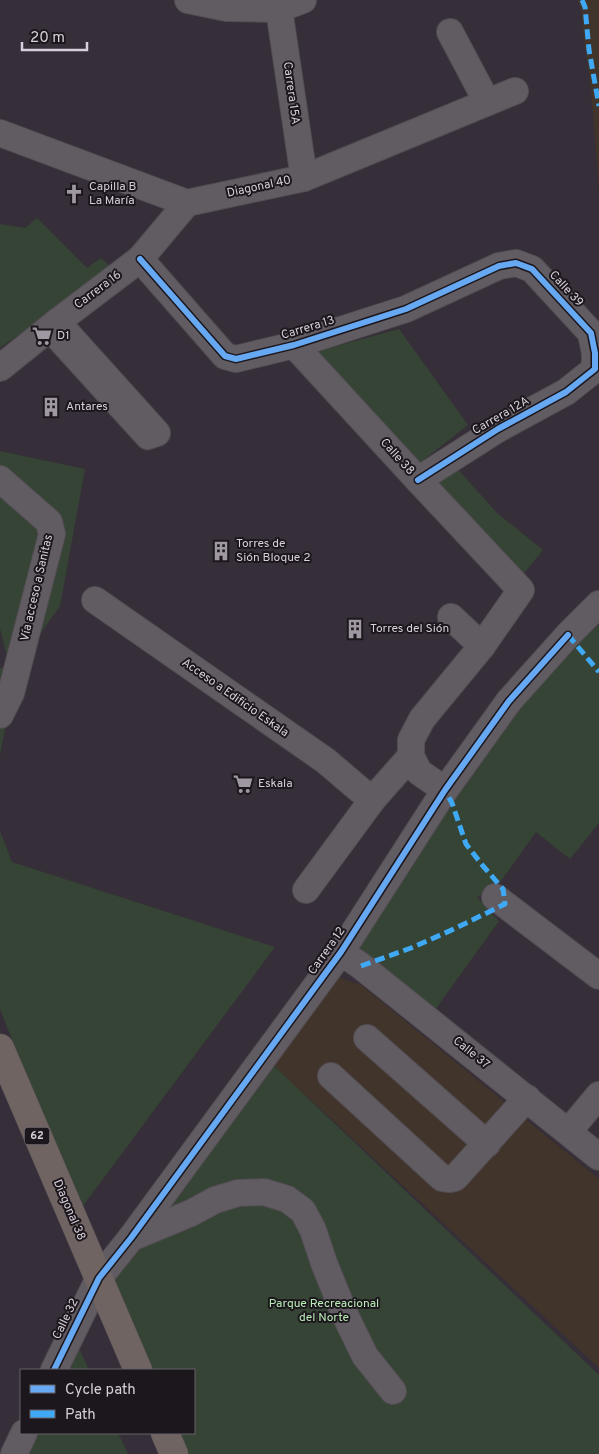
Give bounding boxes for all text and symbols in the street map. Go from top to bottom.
scale bar [22,20,88,52]
text: 20 m [30,29,65,48]
street label: Carrera 15A [279,61,303,125]
street label: Diagonal 40 [225,172,293,202]
place label: Capilla B La María [89,179,136,209]
church icon: Capilla B La María [63,183,85,205]
street label: Carrera 16 [71,267,125,313]
street label: Calle 39 [545,268,587,310]
street label: Carrera 13 [279,312,337,344]
supermarket icon: D1 [31,325,53,347]
place label: D1 [57,328,70,344]
street label: Carrera 12A [470,393,532,439]
building icon: Antares [40,396,62,418]
place label: Antares [66,399,108,415]
street label: Calle 38 [376,435,418,479]
street label: Vía acceso a Sanitas [17,533,57,643]
place label: Torres de Sión Bloque 2 [236,536,311,566]
building icon: Torres de Sión Bloque 2 [210,540,232,562]
building icon: Torres del Sión [344,618,366,640]
place label: Torres del Sión [370,621,449,637]
street label: Acceso a Edificio Eskala [178,655,292,741]
supermarket icon: Eskala [232,773,254,795]
place label: Eskala [258,776,292,792]
street label: Carrera 12 [305,924,349,978]
street label: Calle 37 [449,1033,493,1073]
road number: 62 [24,1128,50,1144]
street label: Diagonal 38 [49,1177,89,1243]
street label: Calle 32 [49,1296,83,1342]
park label: Parque Recreacional del Norte [269,1296,379,1326]
legend [20,1369,195,1434]
text: Cycle path [65,1381,136,1400]
text: Path [65,1406,96,1425]

